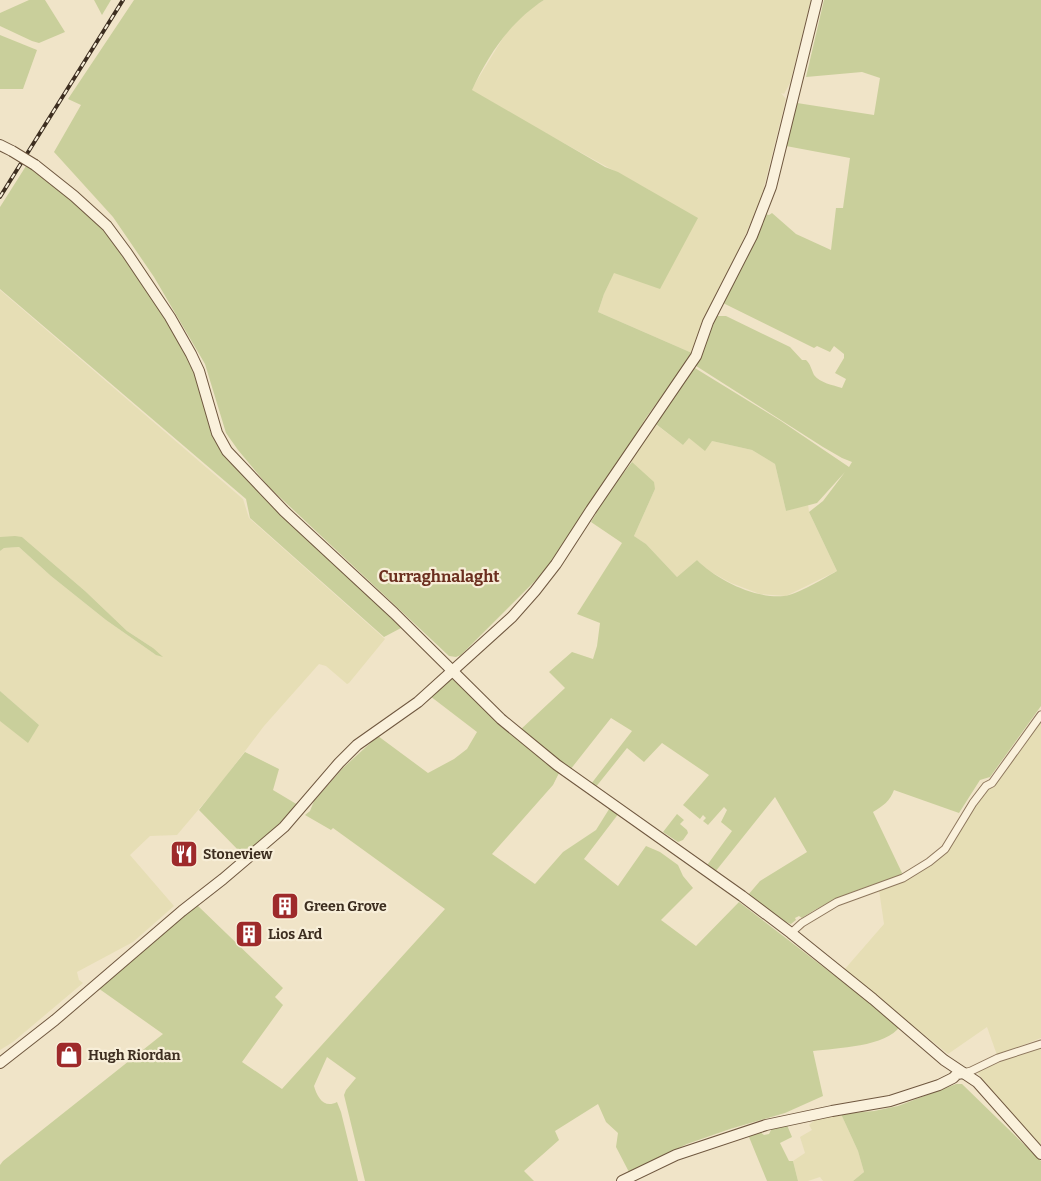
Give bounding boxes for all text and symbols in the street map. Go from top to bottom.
district label: Curraghnalaght [378,567,500,586]
restaurant icon: Stoneview [169,839,199,869]
place label: Stoneview [203,846,273,863]
building icon: Green Grove [270,891,300,921]
place label: Green Grove [304,898,387,915]
building icon: Lios Ard [234,919,264,949]
place label: Lios Ard [268,926,323,943]
shop icon: Hugh Riordan [54,1040,84,1070]
place label: Hugh Riordan [88,1047,181,1064]

